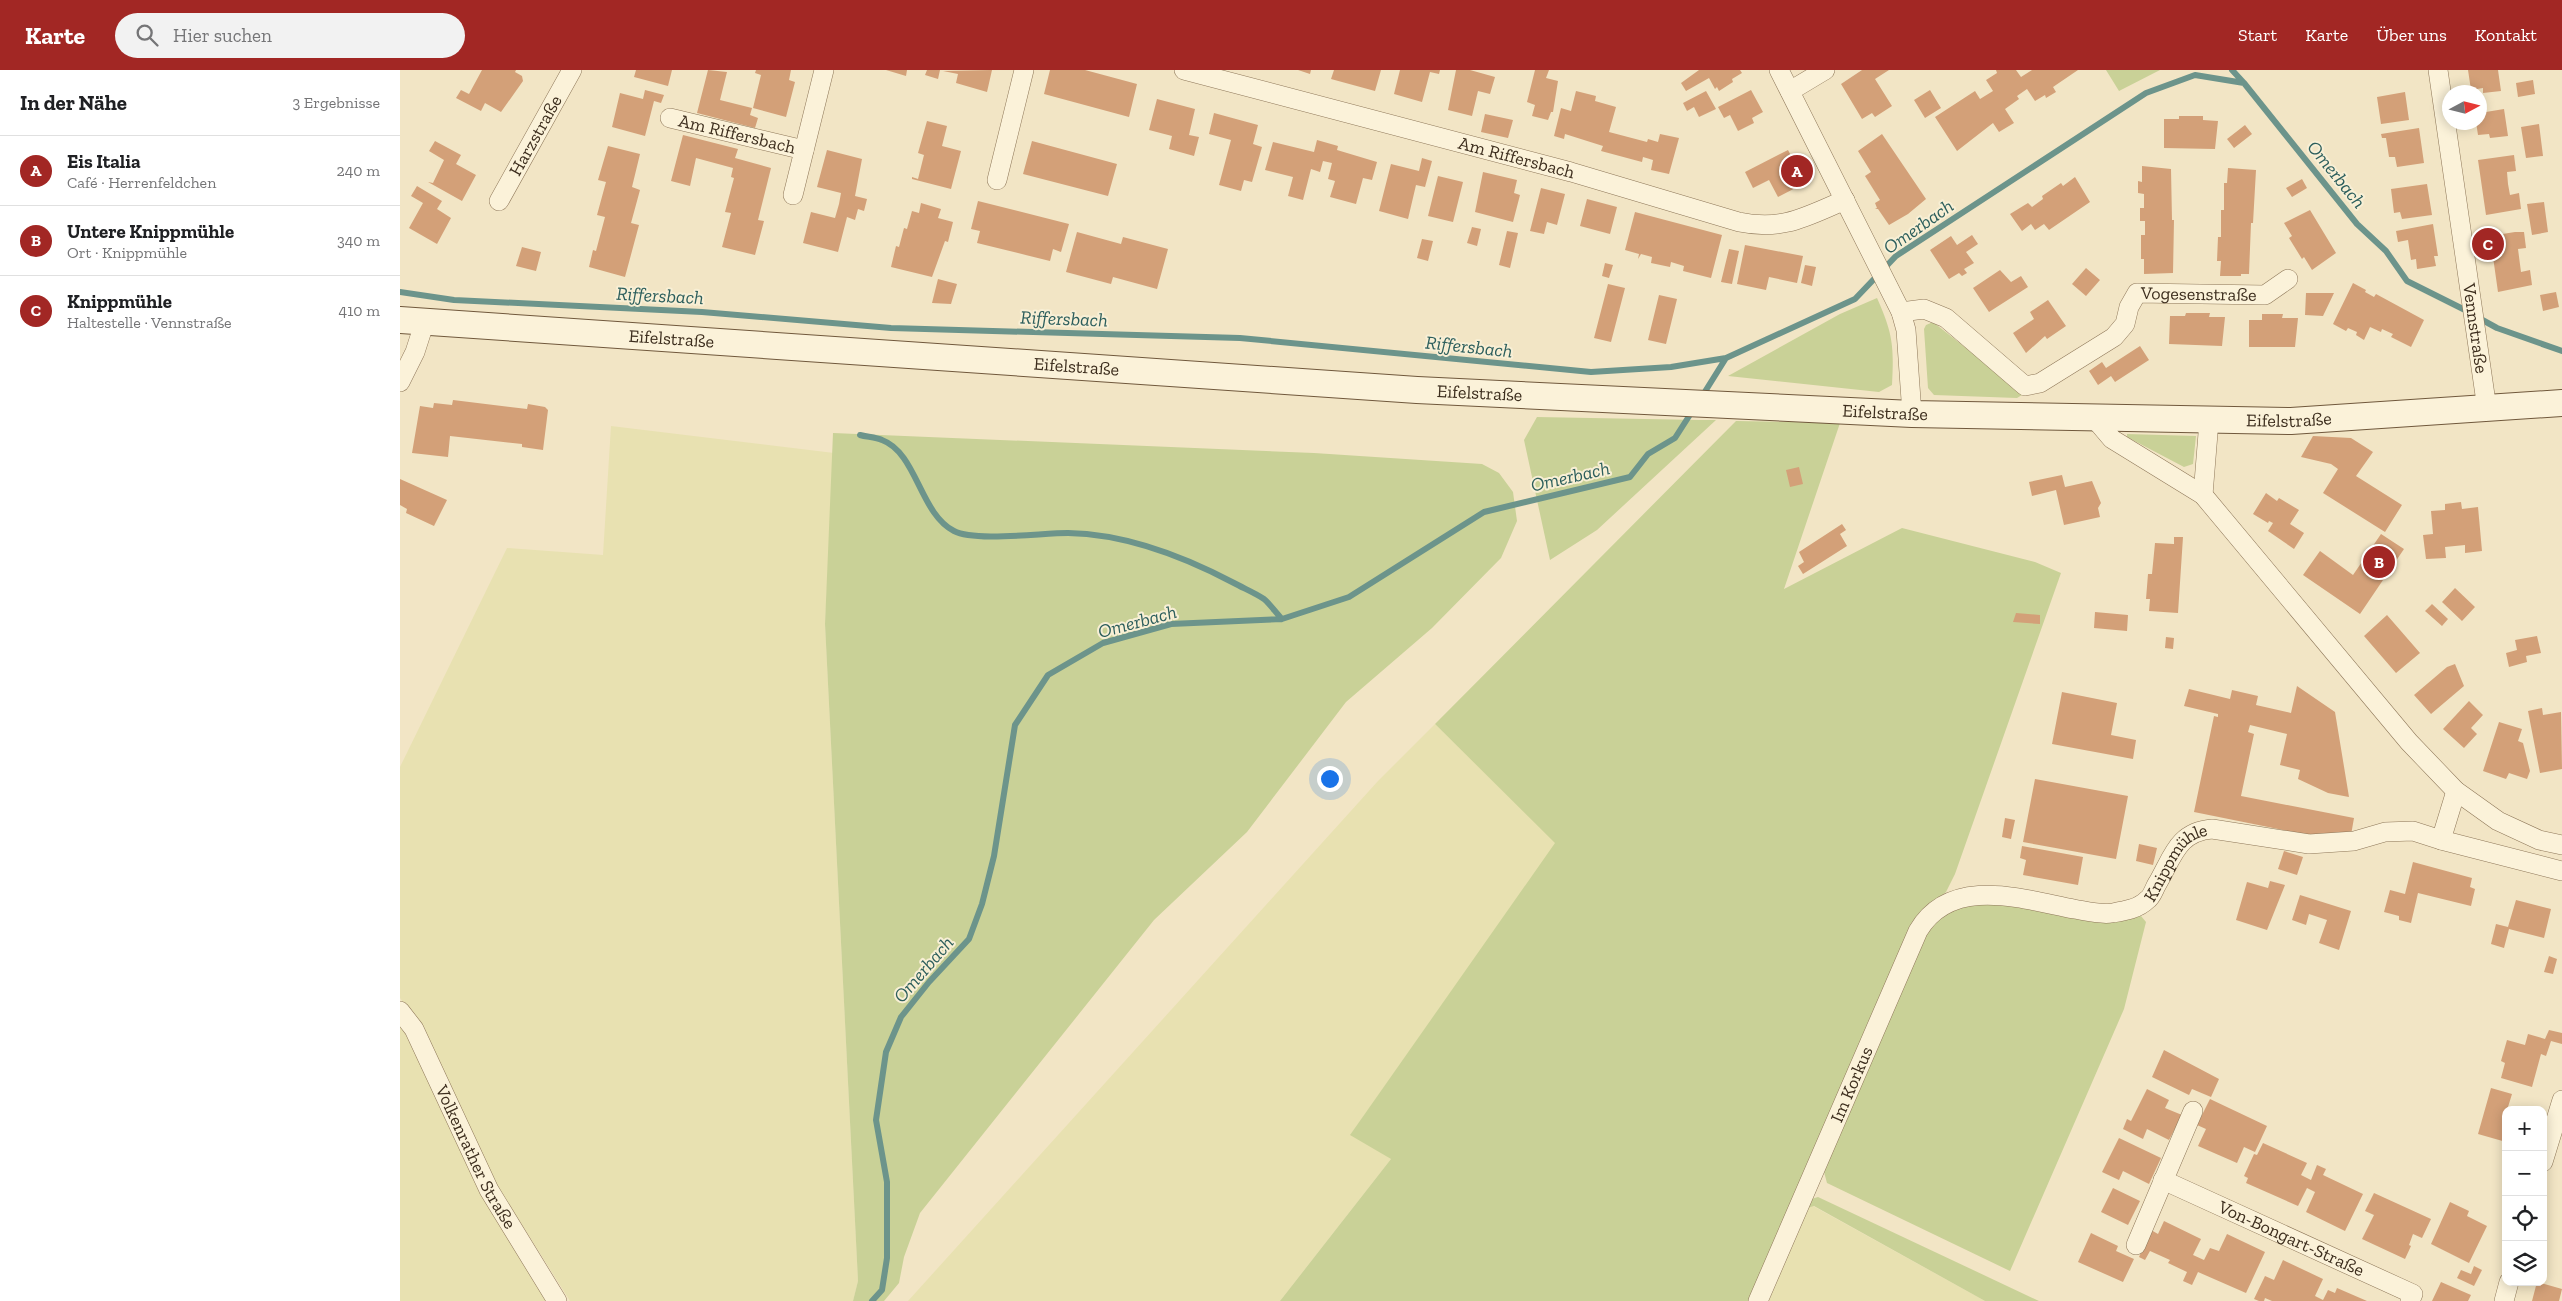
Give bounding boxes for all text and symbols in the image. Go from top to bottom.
search box [115,13,465,58]
text: Karte [25,21,85,50]
icon: search [133,21,161,49]
text: Hier suchen [173,24,272,47]
text: Start [2238,24,2277,46]
text: Karte [2305,24,2348,46]
text: Über uns [2376,24,2447,46]
text: Kontakt [2475,24,2537,46]
north arrow [2442,85,2487,130]
text: In der Nähe [20,90,127,115]
street label: Harzstraße [504,91,567,180]
text: 3 Ergebnisse [292,93,380,112]
street label: Am Riffersbach [676,109,798,159]
street label: Am Riffersbach [1456,132,1577,184]
water label: Omerbach [2302,136,2371,213]
text: Eis Italia [67,150,141,173]
pin: A [1781,152,1813,190]
text: A [31,161,42,180]
text: 240 m [336,161,380,180]
text: Café · Herrenfeldchen [67,173,216,192]
water label: Omerbach [1879,194,1958,259]
text: Untere Knippmühle [67,220,234,243]
pin: C [2472,225,2504,263]
text: B [31,231,41,250]
text: 340 m [337,231,380,250]
text: Ort · Knippmühle [67,243,187,262]
street label: Vennstraße [2458,281,2493,375]
water label: Riffersbach [616,282,704,309]
street label: Vogesenstraße [2140,282,2257,306]
text: Knippmühle [67,290,172,313]
text: C [31,301,41,320]
text: 410 m [339,301,380,320]
water label: Riffersbach [1020,305,1108,332]
text: Haltestelle · Vennstraße [67,313,232,332]
street label: Eifelstraße [628,325,715,353]
water label: Riffersbach [1424,330,1514,363]
street label: Eifelstraße [1033,353,1120,380]
street label: Eifelstraße [1436,380,1523,406]
street label: Eifelstraße [1842,400,1928,425]
street label: Eifelstraße [2246,407,2332,432]
water label: Omerbach [1528,456,1612,497]
pin: B [2363,543,2395,581]
water label: Omerbach [1095,600,1179,643]
your location [1317,766,1343,792]
street label: Knippmühle [2139,819,2209,906]
water label: Omerbach [888,931,958,1007]
street label: Im Korkus [1826,1043,1878,1126]
street label: Volkenrather Straße [430,1081,521,1233]
map controls [2502,1106,2547,1286]
button: + [2502,1106,2547,1151]
button: − [2502,1151,2547,1196]
street label: Von-Bongart-Straße [2214,1195,2368,1281]
button: locate [2502,1196,2547,1241]
button: layers [2502,1241,2547,1286]

